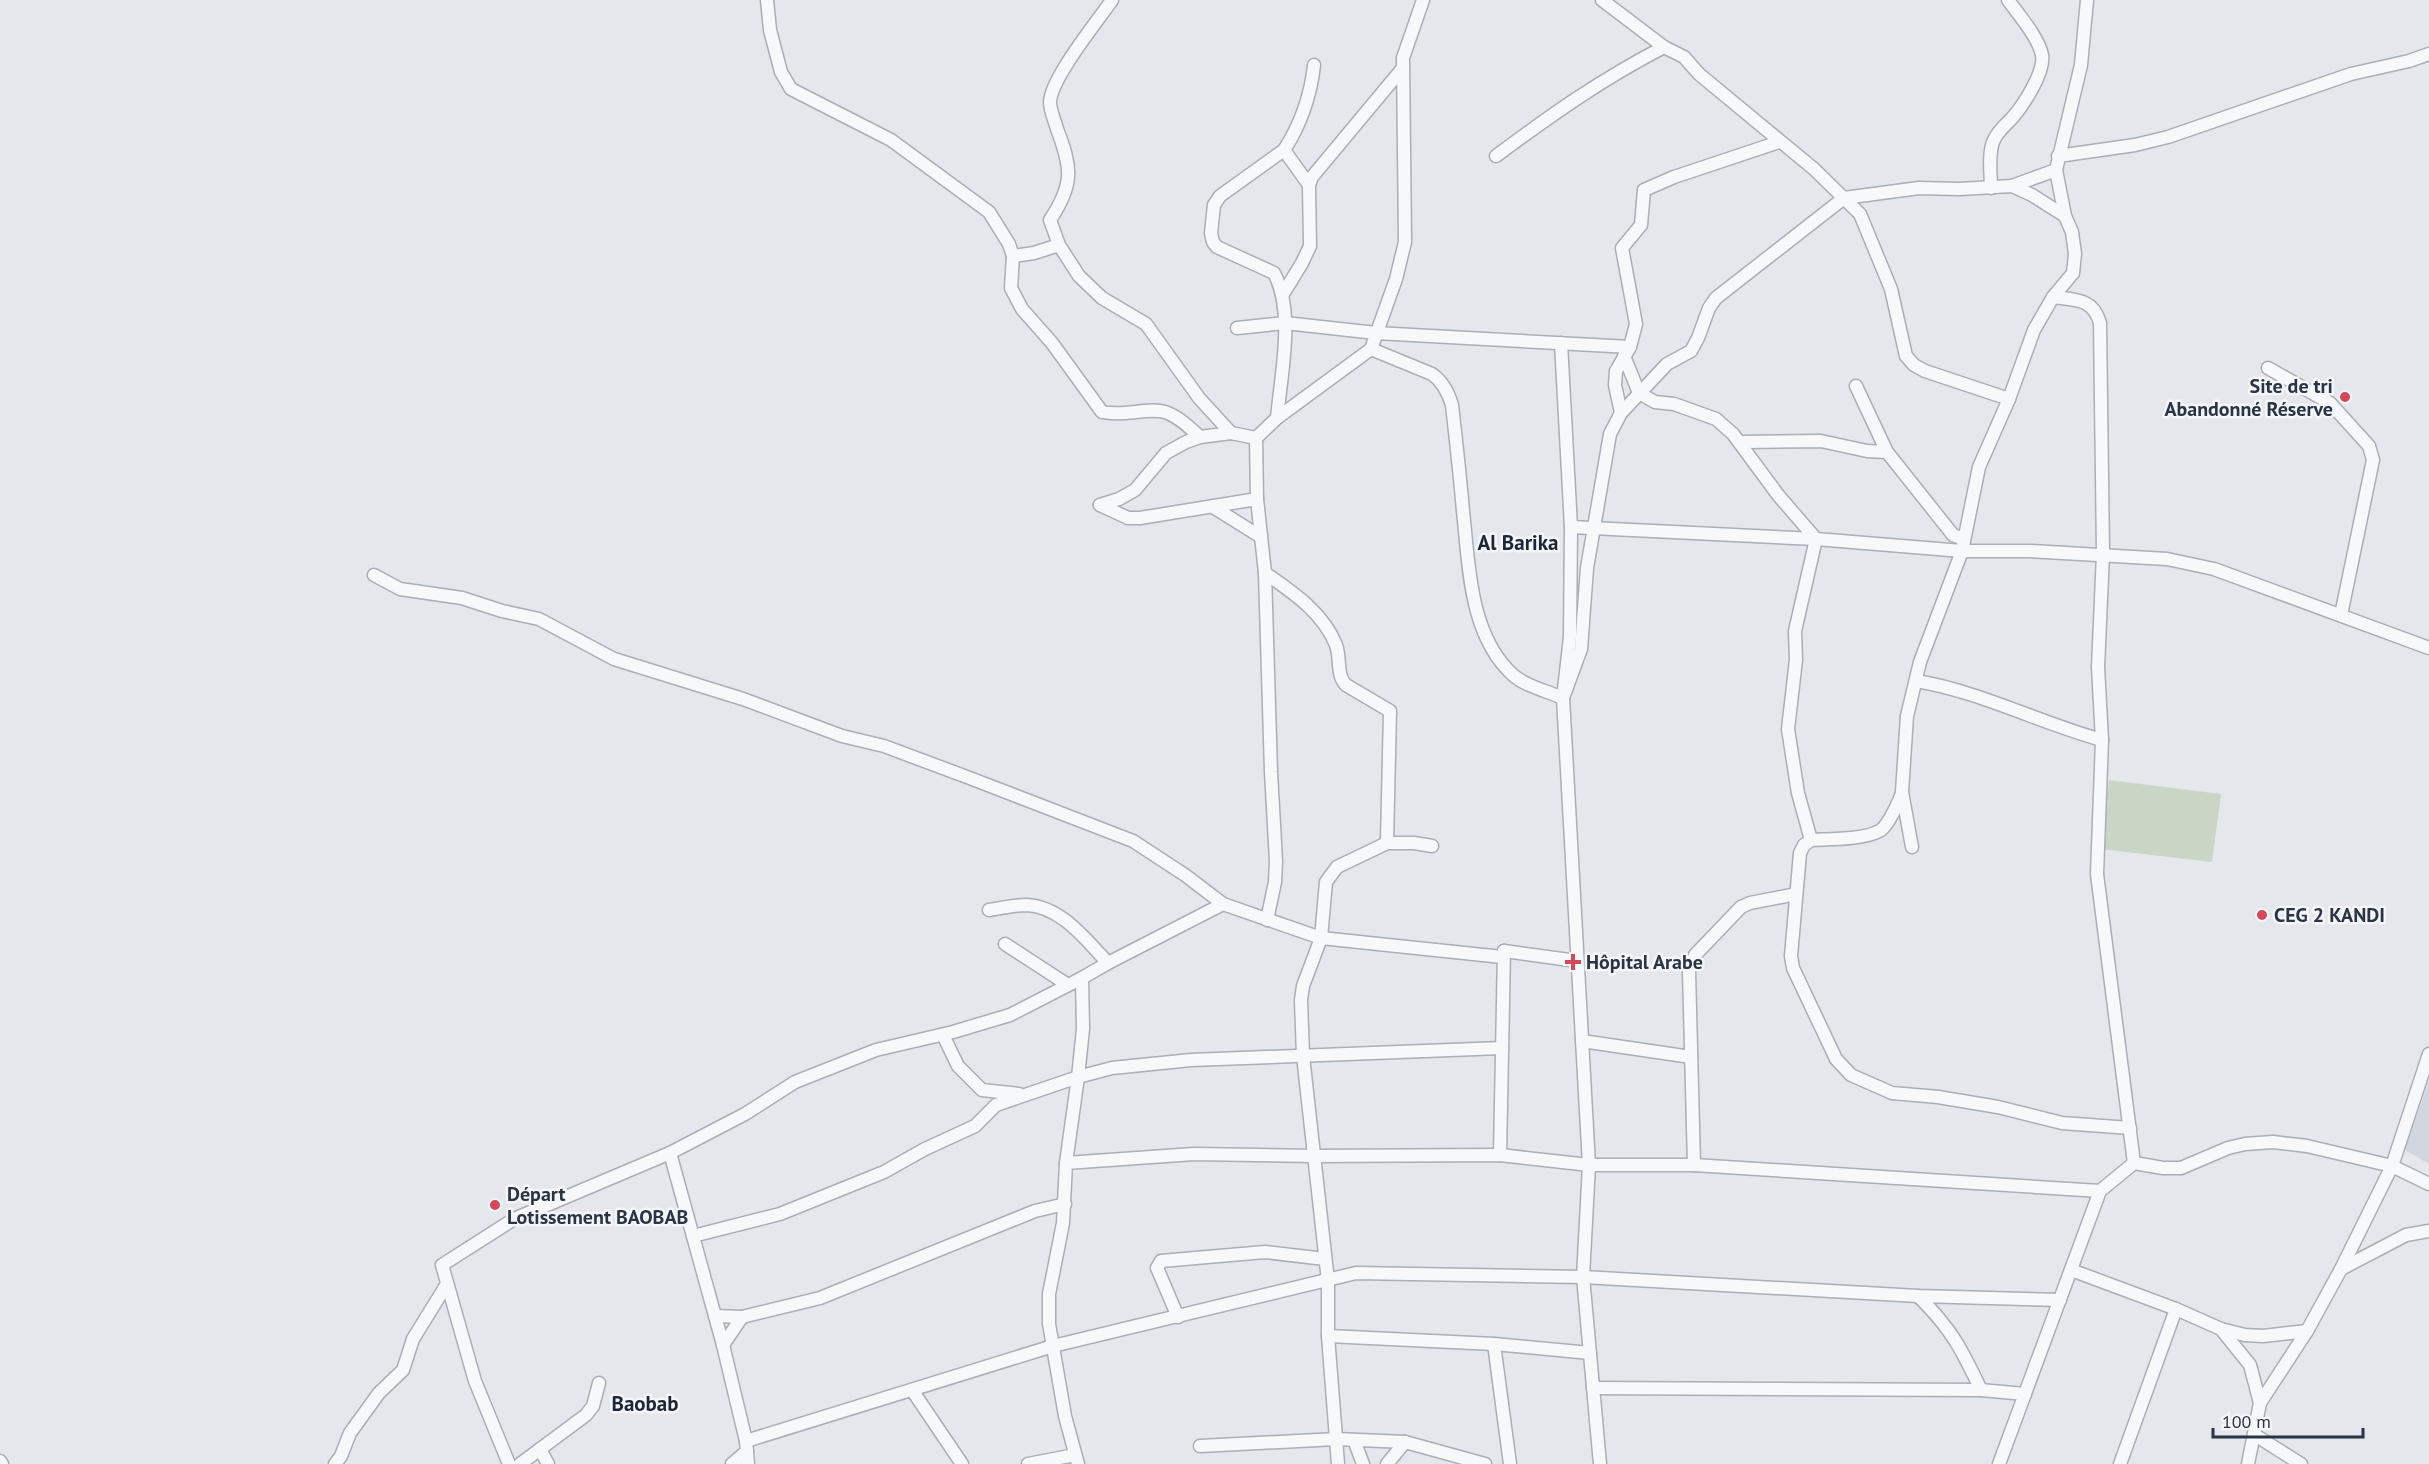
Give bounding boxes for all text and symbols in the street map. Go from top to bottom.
place label: Site de tri Abandonné Réserve [2164,373,2333,422]
marker: Site de tri Abandonné Réserve [2338,390,2352,404]
district label: Al Barika [1478,529,1558,556]
place label: CEG 2 KANDI [2274,902,2385,928]
marker: CEG 2 KANDI [2255,908,2269,922]
place label: Hôpital Arabe [1586,949,1703,975]
marker: Hôpital Arabe [1564,953,1582,971]
place label: Départ Lotissement BAOBAB [507,1181,689,1230]
marker: Départ Lotissement BAOBAB [488,1198,502,1212]
district label: Baobab [611,1390,679,1417]
scale bar [2213,1401,2363,1439]
text: 100 m [2222,1410,2271,1433]

